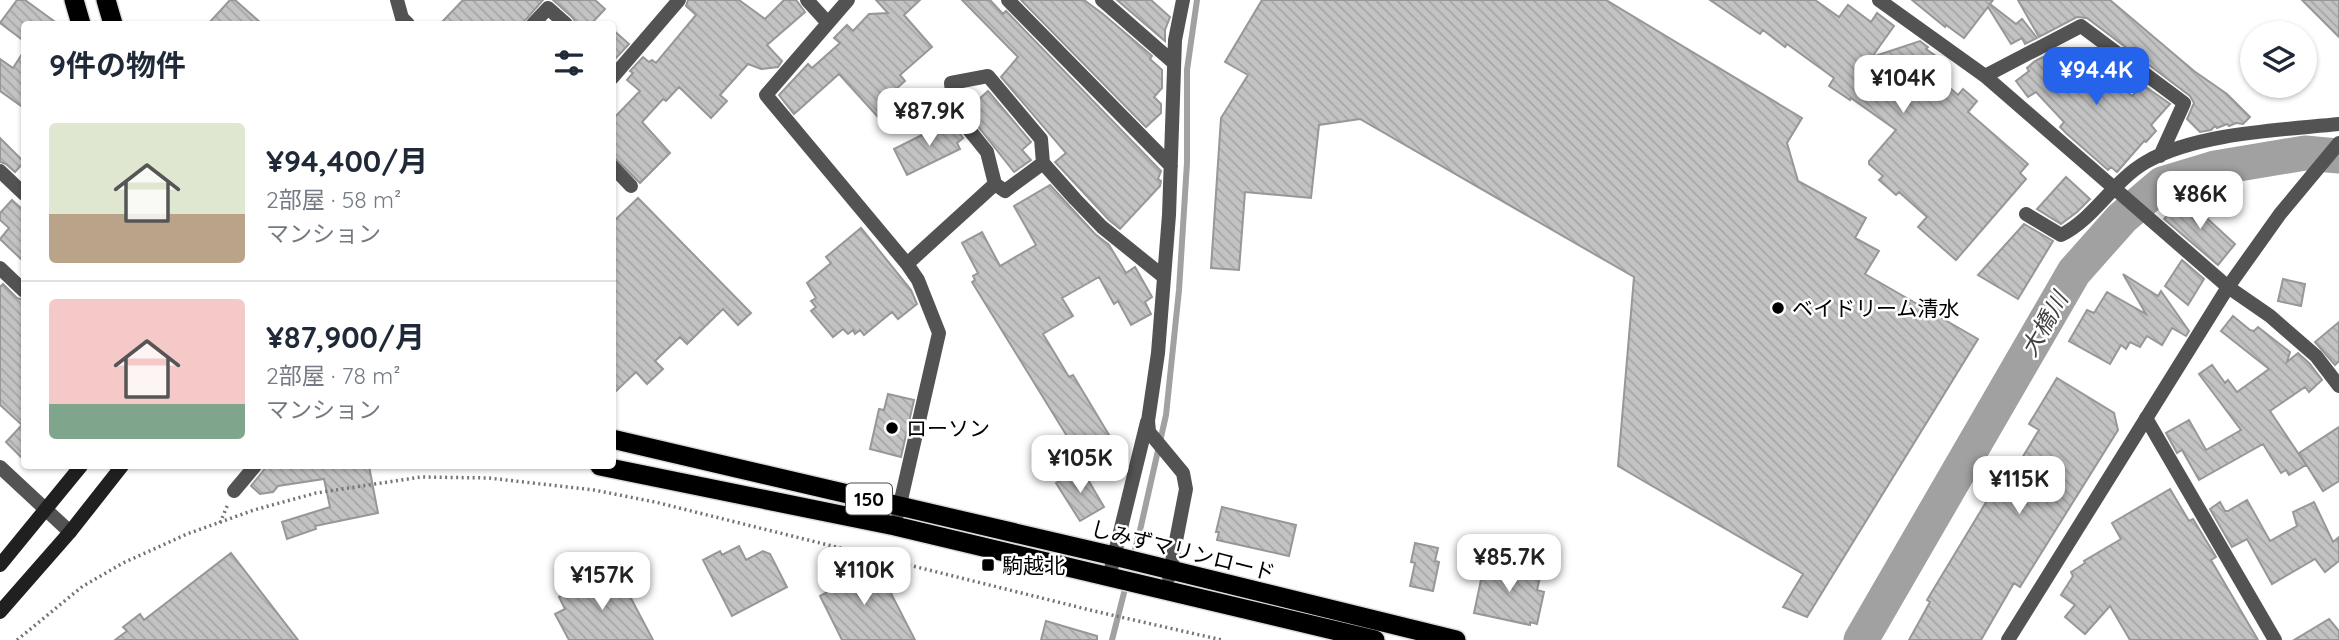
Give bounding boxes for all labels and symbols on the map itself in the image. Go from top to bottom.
pin: ¥94.4K [2039,48,2153,107]
pin: ¥104K [1854,55,1952,115]
pin: ¥87.9K [872,88,986,148]
pin: ¥86K [2159,172,2241,231]
water label: 大橋川 [2014,284,2075,361]
place label: ベイドリーム清水 [1792,295,1959,321]
marker: ベイドリーム清水 [1770,300,1786,316]
place label: ローソン [906,415,990,441]
marker: ローソン [884,420,900,436]
pin: ¥105K [1031,435,1129,495]
pin: ¥115K [1970,456,2068,516]
road number: 150 [846,484,892,514]
street label: しみずマリンロード [1088,515,1278,585]
pin: ¥85.7K [1452,534,1566,594]
pin: ¥110K [815,548,913,607]
pin: ¥157K [553,552,651,612]
place label: 駒越北 [1002,552,1065,578]
marker: 駒越北 [980,557,996,573]

